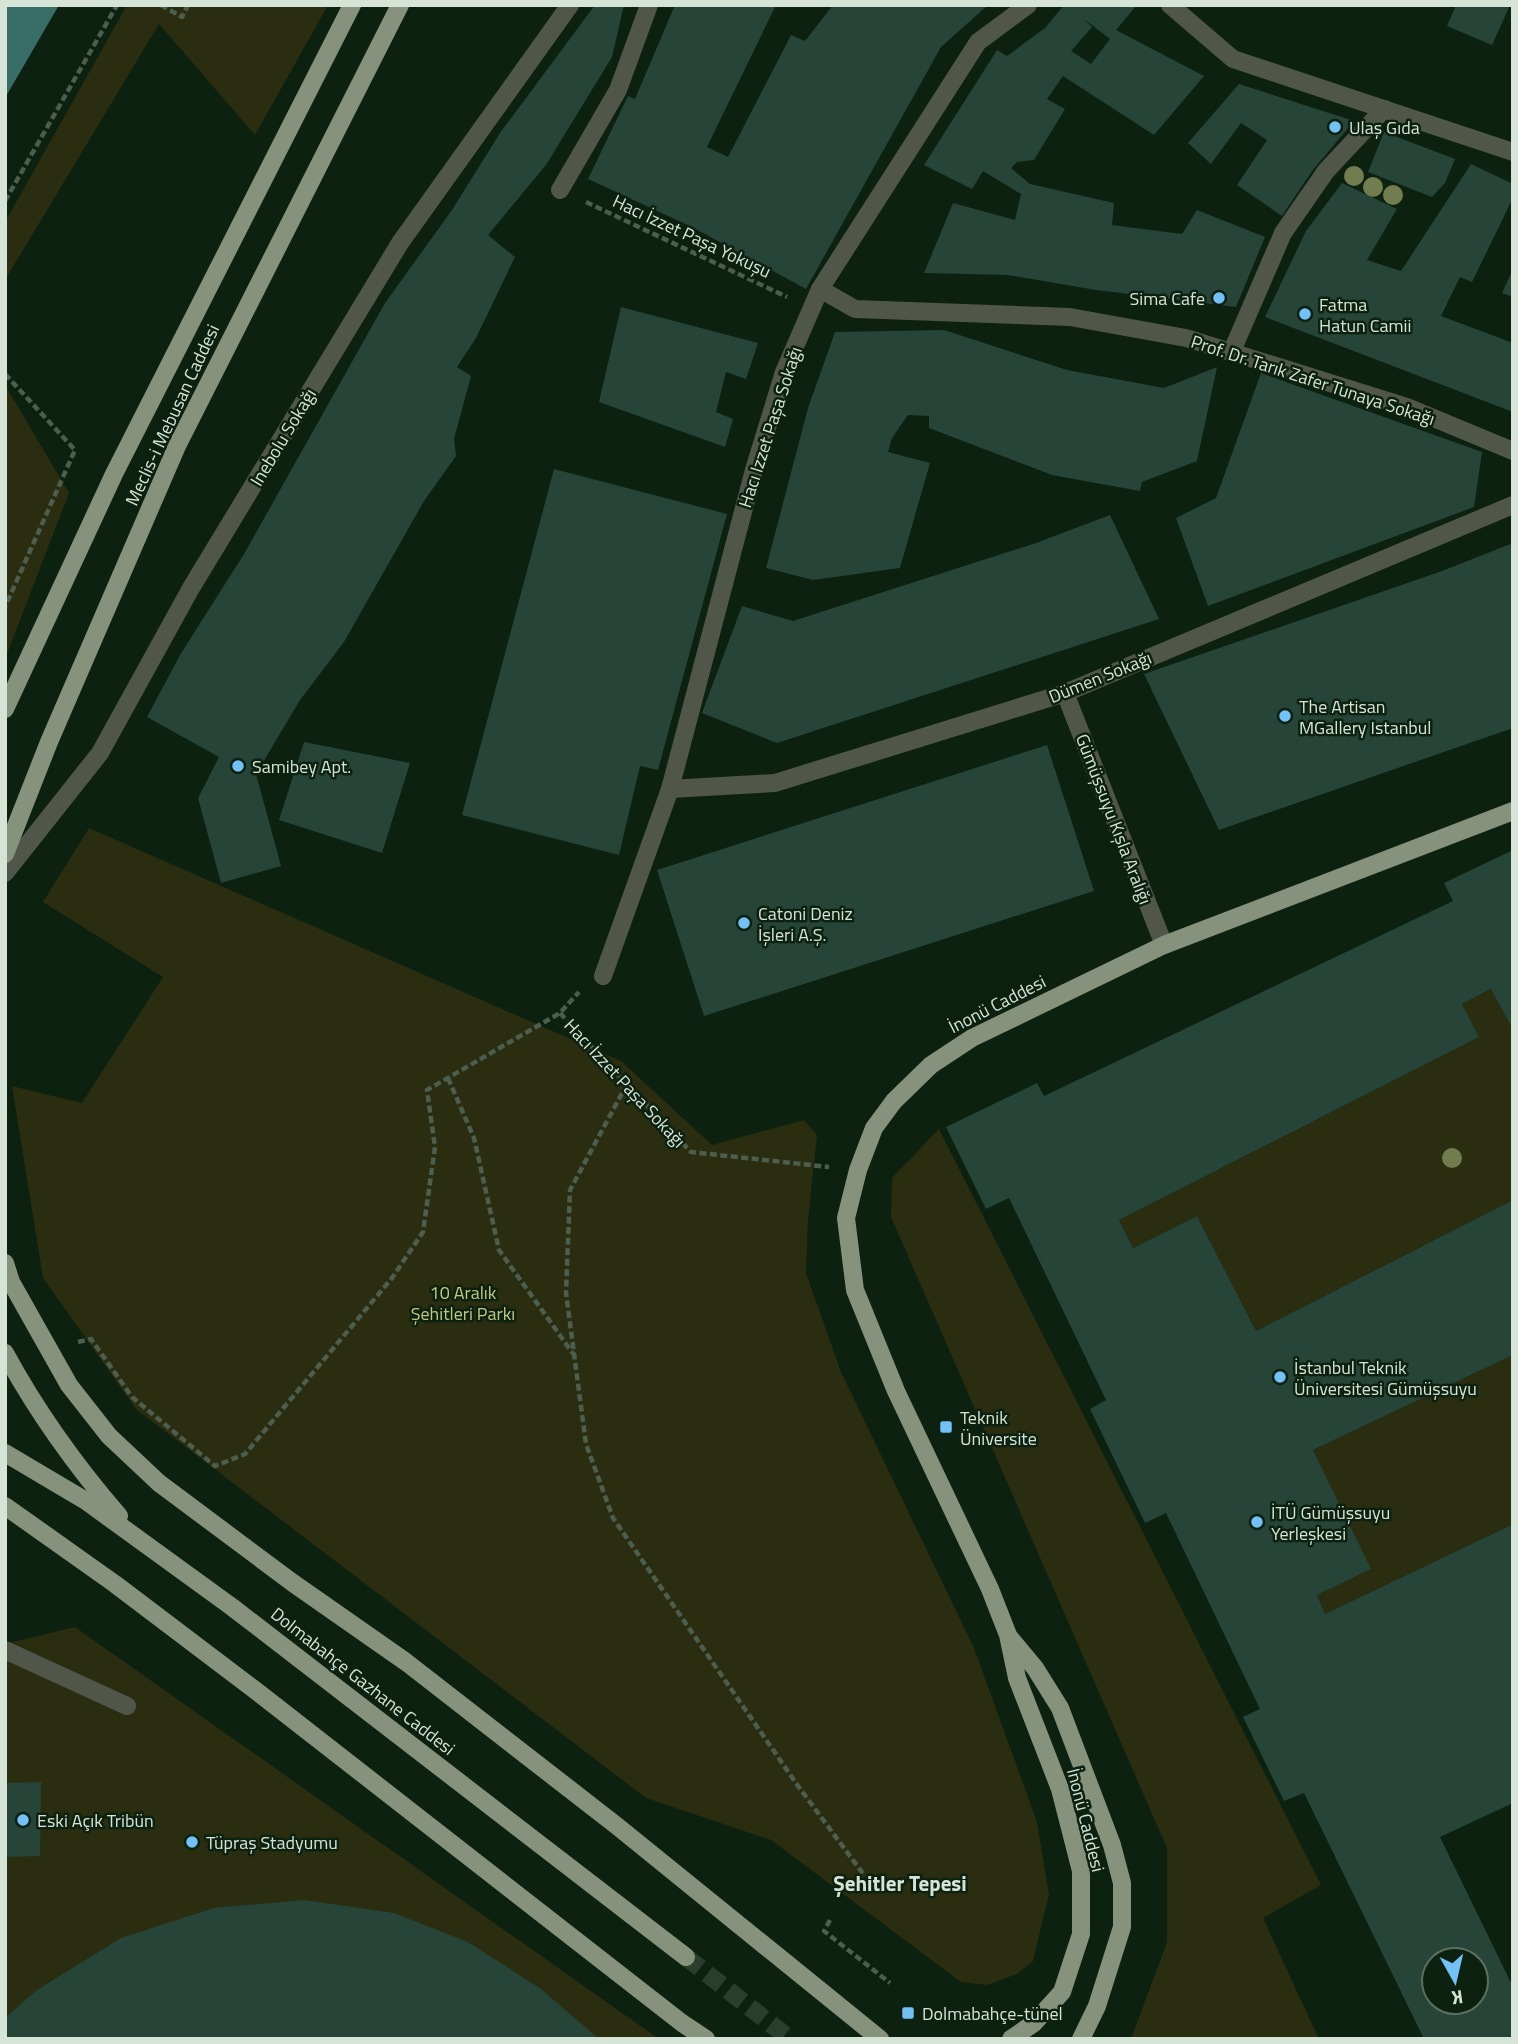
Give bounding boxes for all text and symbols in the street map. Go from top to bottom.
place label: Ulaş Gıda [1349,114,1420,141]
marker: Ulaş Gıda [1327,119,1343,135]
street label: Hacı İzzet Paşa Yokuşu [608,187,776,285]
place label: Sima Cafe [1130,285,1205,312]
marker: Sima Cafe [1211,290,1227,306]
place label: Fatma Hatun Camii [1319,291,1411,339]
marker: Fatma Hatun Camii [1297,306,1313,322]
street label: Meclis-i Mebusan Caddesi [118,320,226,510]
street label: Prof. Dr. Tarık Zafer Tunaya Sokağı [1188,328,1438,432]
street label: Hacı Izzet Paşa Sokağı [731,343,809,511]
street label: Inebolu Sokağı [243,383,323,491]
street label: Dümen Sokağı [1044,644,1156,710]
place label: The Artisan MGallery Istanbul [1299,693,1432,741]
marker: The Artisan MGallery Istanbul [1277,708,1293,724]
street label: Gümüşsuyu Kışla Aralığı [1069,730,1159,908]
place label: Samibey Apt. [252,753,351,780]
marker: Samibey Apt. [230,758,246,774]
place label: Catoni Deniz İşleri A.Ş. [758,900,853,948]
marker: Catoni Deniz İşleri A.Ş. [736,915,752,931]
street label: İnonü Caddesi [944,968,1050,1040]
street label: Hacı İzzet Paşa Sokağı [558,1012,692,1154]
park label: 10 Aralık Şehitleri Parkı [411,1279,515,1327]
place label: İstanbul Teknik Üniversitesi Gümüşsuyu [1294,1354,1477,1402]
marker: İstanbul Teknik Üniversitesi Gümüşsuyu [1272,1369,1288,1385]
place label: Teknik Üniversite [960,1404,1037,1452]
marker: Teknik Üniversite [938,1419,954,1435]
place label: İTÜ Gümüşsuyu Yerleşkesi [1271,1499,1390,1547]
marker: İTÜ Gümüşsuyu Yerleşkesi [1249,1514,1265,1530]
street label: Dolmabahçe Gazhane Caddesi [265,1600,461,1762]
street label: İnonü Caddesi [1060,1765,1112,1875]
place label: Eski Açık Tribün [37,1807,154,1834]
marker: Eski Açık Tribün [15,1812,31,1828]
place label: Tüpraş Stadyumu [206,1829,338,1856]
marker: Tüpraş Stadyumu [184,1834,200,1850]
district label: Şehitler Tepesi [833,1867,967,1899]
north arrow [1420,1946,1490,2016]
text: K [1450,1983,1465,2013]
place label: Dolmabahçe-tünel [922,2000,1063,2027]
marker: Dolmabahçe-tünel [900,2005,916,2021]

